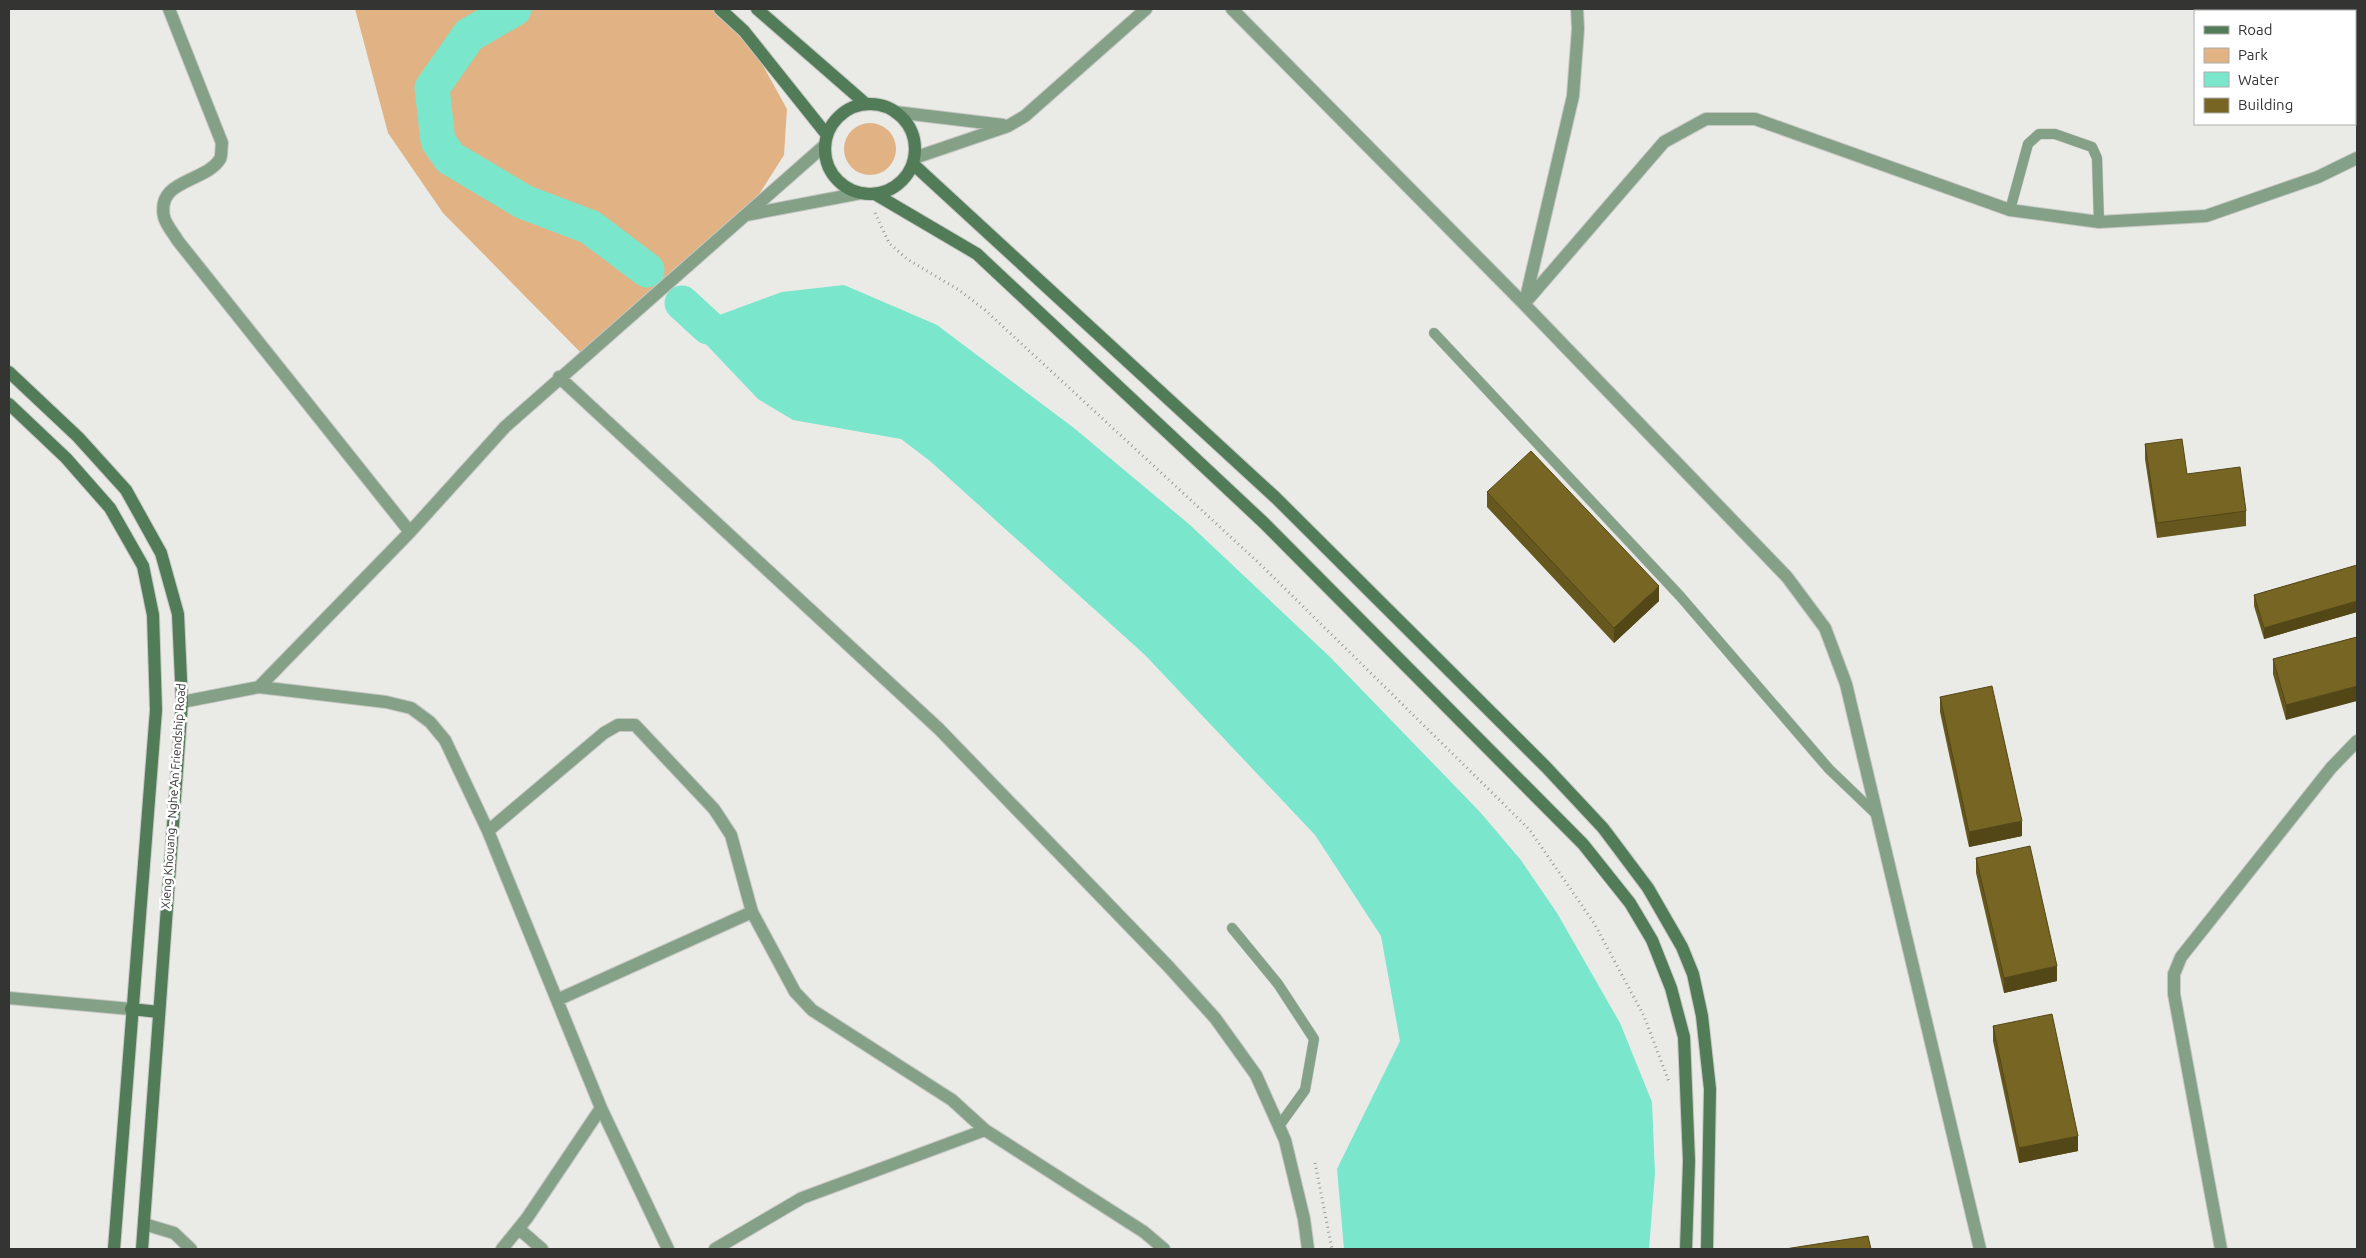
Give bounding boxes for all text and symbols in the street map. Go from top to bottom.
legend [2194,10,2356,125]
text: Road [2238,21,2273,38]
text: Park [2238,46,2268,63]
text: Water [2238,71,2279,88]
text: Building [2238,96,2293,113]
street label: Xieng Khouang - Nghe An Friendship Road [159,683,187,909]

